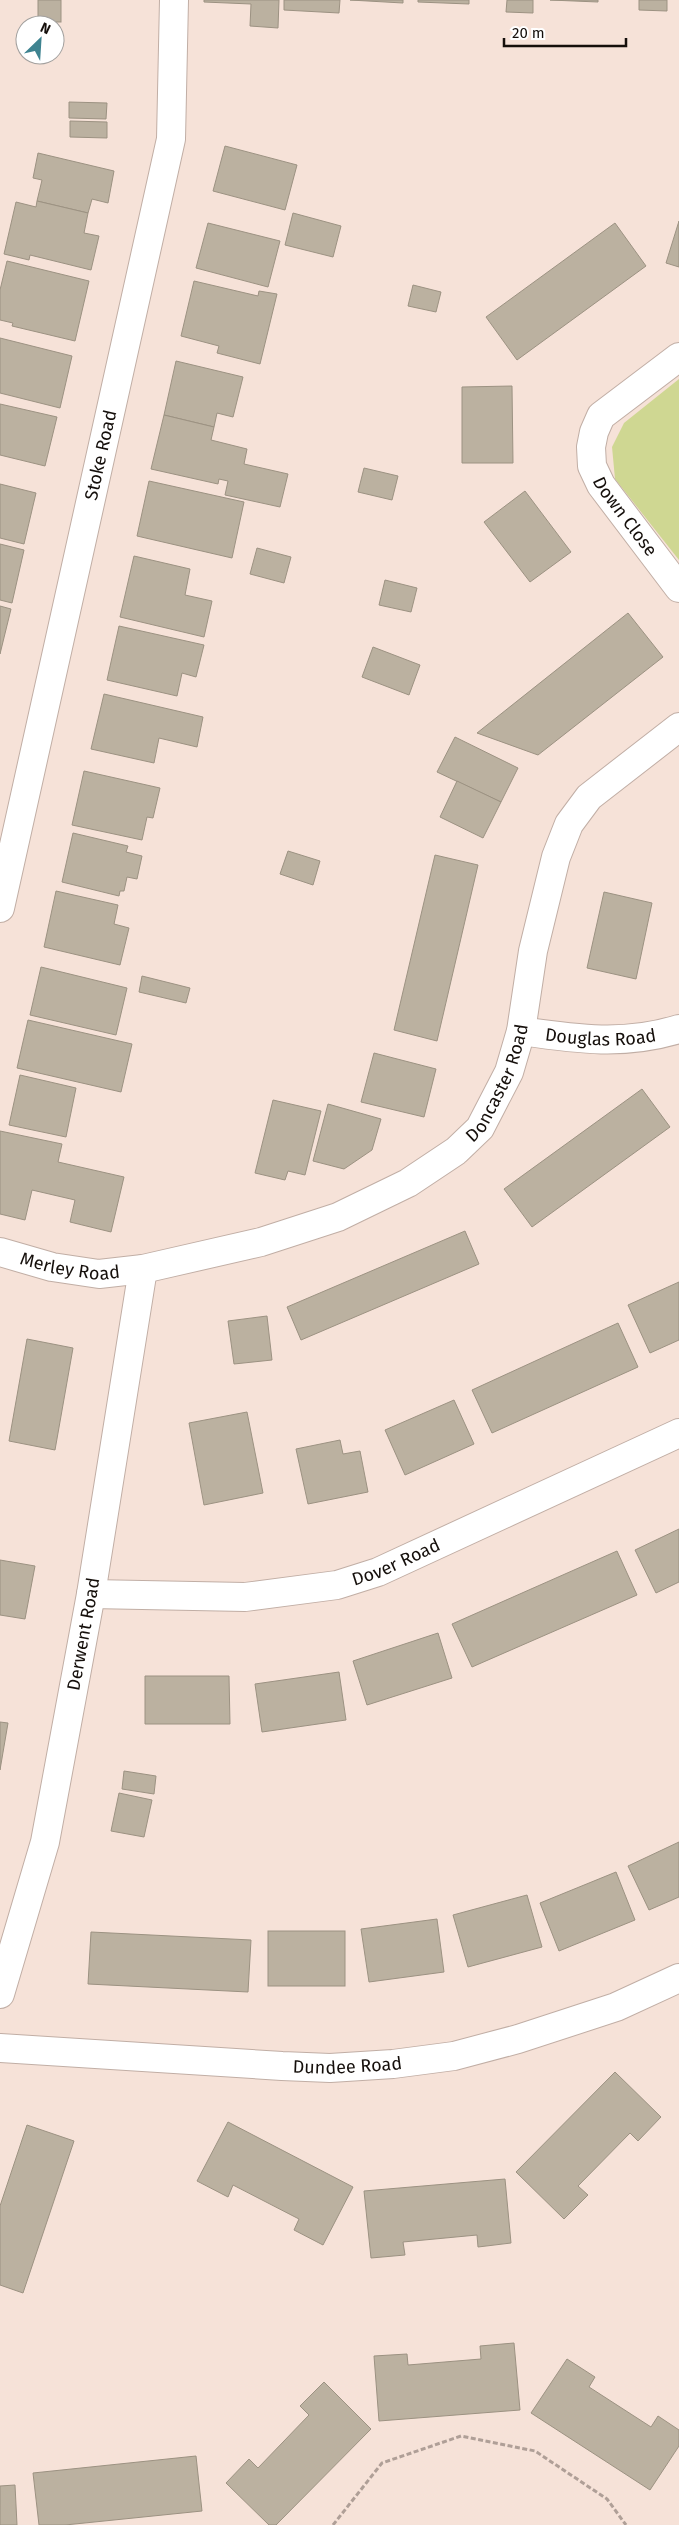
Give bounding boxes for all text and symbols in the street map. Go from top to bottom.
north arrow [15,15,65,65]
scale bar [504,15,626,47]
text: N [37,19,53,38]
text: 20 m [512,24,545,42]
street label: Stoke Road [80,408,121,502]
street label: Down Close [588,473,662,561]
street label: Doncaster Road [461,1023,533,1147]
street label: Douglas Road [544,1024,658,1050]
street label: Merley Road [18,1247,121,1285]
street label: Dover Road [349,1534,444,1591]
street label: Derwent Road [62,1576,104,1692]
street label: Dundee Road [292,2052,403,2079]

